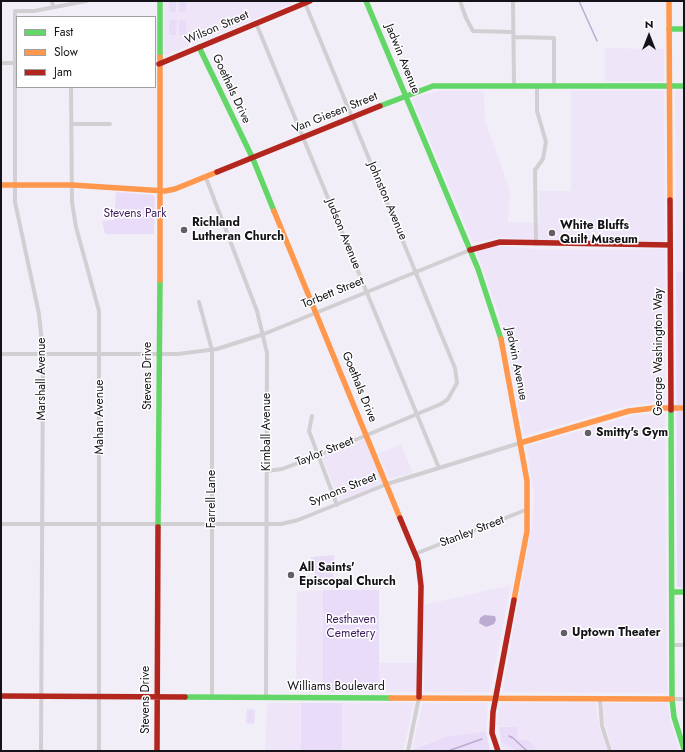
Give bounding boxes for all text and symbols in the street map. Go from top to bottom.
street label: Wilson Street [183,8,251,48]
legend [16,16,156,88]
north arrow [629,16,669,56]
text: N [645,16,653,32]
street label: Jadwin Avenue [381,22,423,96]
text: Fast [54,23,73,41]
text: Slow [54,43,78,61]
street label: Goethals Drive [209,52,253,126]
text: Jam [54,63,72,81]
street label: Van Giesen Street [290,89,380,137]
street label: Johnston Avenue [364,160,410,242]
street label: Judson Avenue [322,197,364,271]
park label: Stevens Park [104,207,166,221]
place label: Richland Lutheran Church [192,216,284,244]
place label: White Bluffs Quilt Museum [560,219,638,247]
marker: Richland Lutheran Church [179,225,189,235]
marker: White Bluffs Quilt Museum [547,228,557,238]
street label: Torbett Street [300,274,366,312]
street label: George Washington Way [652,288,666,416]
street label: Jadwin Avenue [502,326,530,402]
street label: Marshall Avenue [35,337,49,421]
street label: Stevens Drive [141,342,155,410]
street label: Goethals Drive [338,350,380,424]
street label: Mahan Avenue [93,380,107,454]
street label: Kimball Avenue [260,393,274,471]
place label: Smitty's Gym [596,426,668,440]
marker: Smitty's Gym [583,428,593,438]
street label: Taylor Street [294,434,356,470]
street label: Farrell Lane [205,470,219,528]
street label: Symons Street [307,470,379,510]
street label: Stanley Street [438,513,506,551]
place label: All Saints' Episcopal Church [299,561,396,589]
marker: All Saints' Episcopal Church [286,570,296,580]
park label: Resthaven Cemetery [326,613,376,641]
place label: Uptown Theater [572,626,661,640]
marker: Uptown Theater [559,628,569,638]
street label: Stevens Drive [139,666,153,734]
street label: Williams Boulevard [287,680,385,694]

